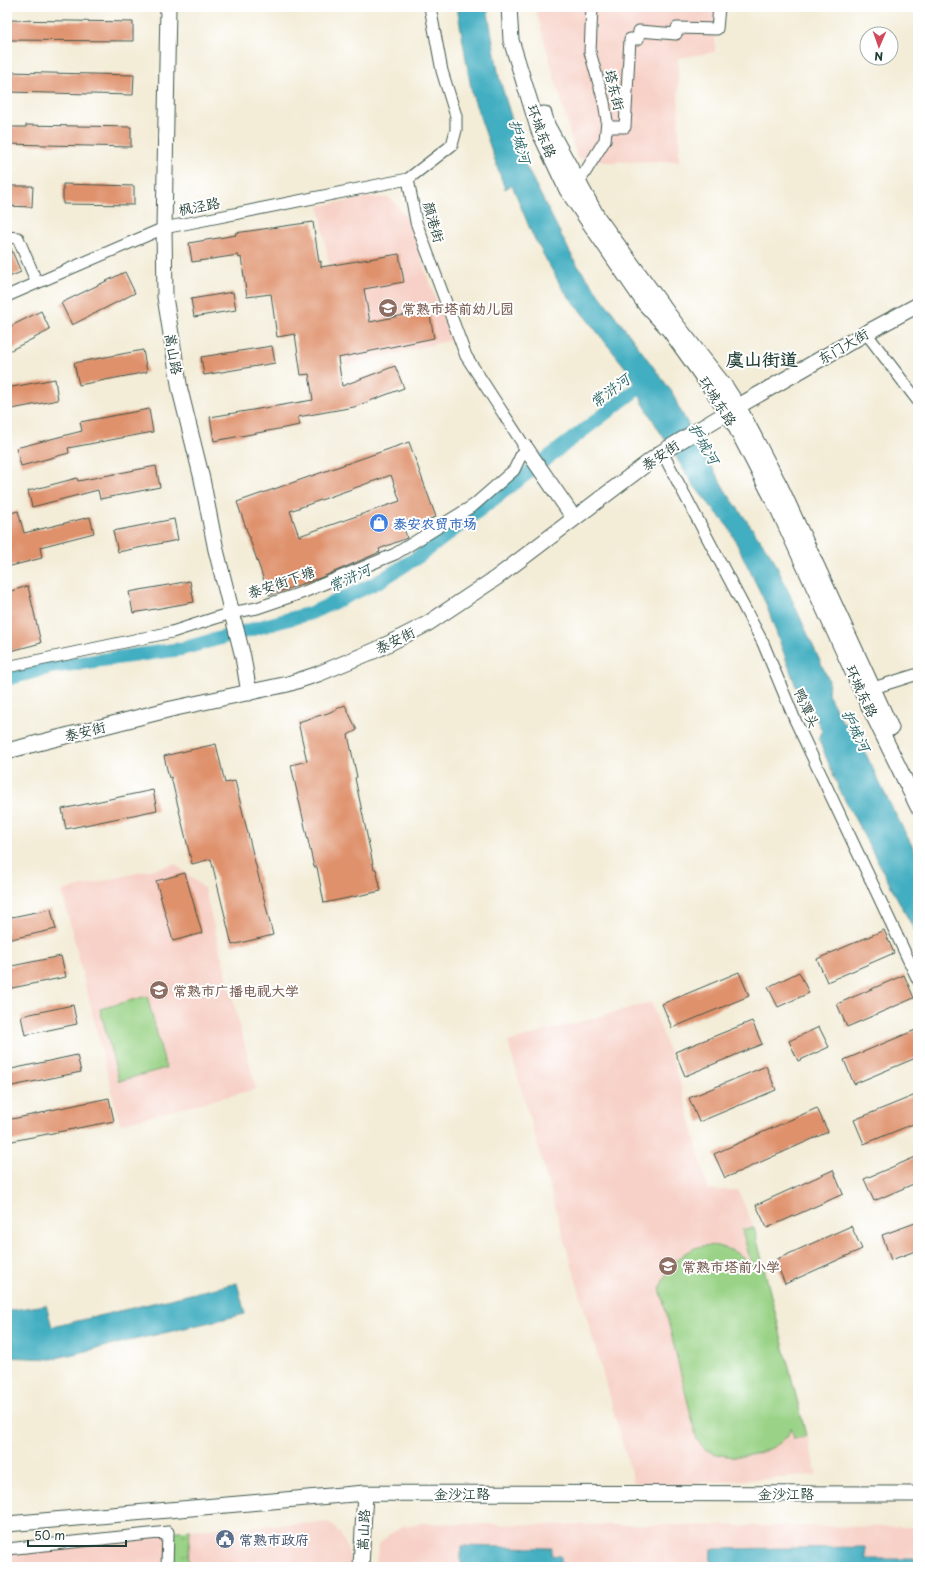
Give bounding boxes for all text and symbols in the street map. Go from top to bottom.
north arrow [859,26,899,66]
text: N [874,48,883,65]
street label: 塔东街 [600,67,630,113]
street label: 环城东路 [522,101,562,161]
water label: 护城河 [504,116,539,169]
street label: 枫泾路 [176,192,222,220]
street label: 颜港街 [418,199,450,245]
school or university icon: 常熟市塔前幼儿园 [377,297,399,319]
place label: 常熟市塔前幼儿园 [402,298,514,319]
street label: 东门大街 [814,323,872,369]
street label: 嵩山路 [160,331,188,377]
district label: 虞山街道 [726,345,798,372]
water label: 常浒河 [584,365,636,413]
street label: 环城东路 [694,372,742,430]
water label: 护城河 [684,418,728,471]
street label: 泰安街 [637,434,683,476]
shop icon: 泰安农贸市场 [368,512,390,534]
place label: 泰安农贸市场 [393,513,477,534]
water label: 常浒河 [324,556,377,597]
street label: 泰安街下塘 [244,561,318,603]
street label: 泰安街 [372,621,418,659]
street label: 环城东路 [841,661,883,721]
street label: 鸭潭头 [789,685,825,731]
water label: 护城河 [837,705,879,758]
street label: 泰安街 [62,716,108,746]
school or university icon: 常熟市广播电视大学 [148,979,170,1001]
place label: 常熟市广播电视大学 [173,980,299,1001]
school or university icon: 常熟市塔前小学 [657,1255,679,1277]
place label: 常熟市塔前小学 [682,1256,780,1277]
street label: 金沙江路 [434,1483,490,1504]
street label: 金沙江路 [758,1483,814,1504]
street label: 嵩山路 [351,1508,375,1552]
scale bar [28,1522,126,1548]
text: 50 m [34,1526,65,1544]
public building icon: 常熟市政府 [214,1528,236,1550]
place label: 常熟市政府 [239,1529,309,1550]

